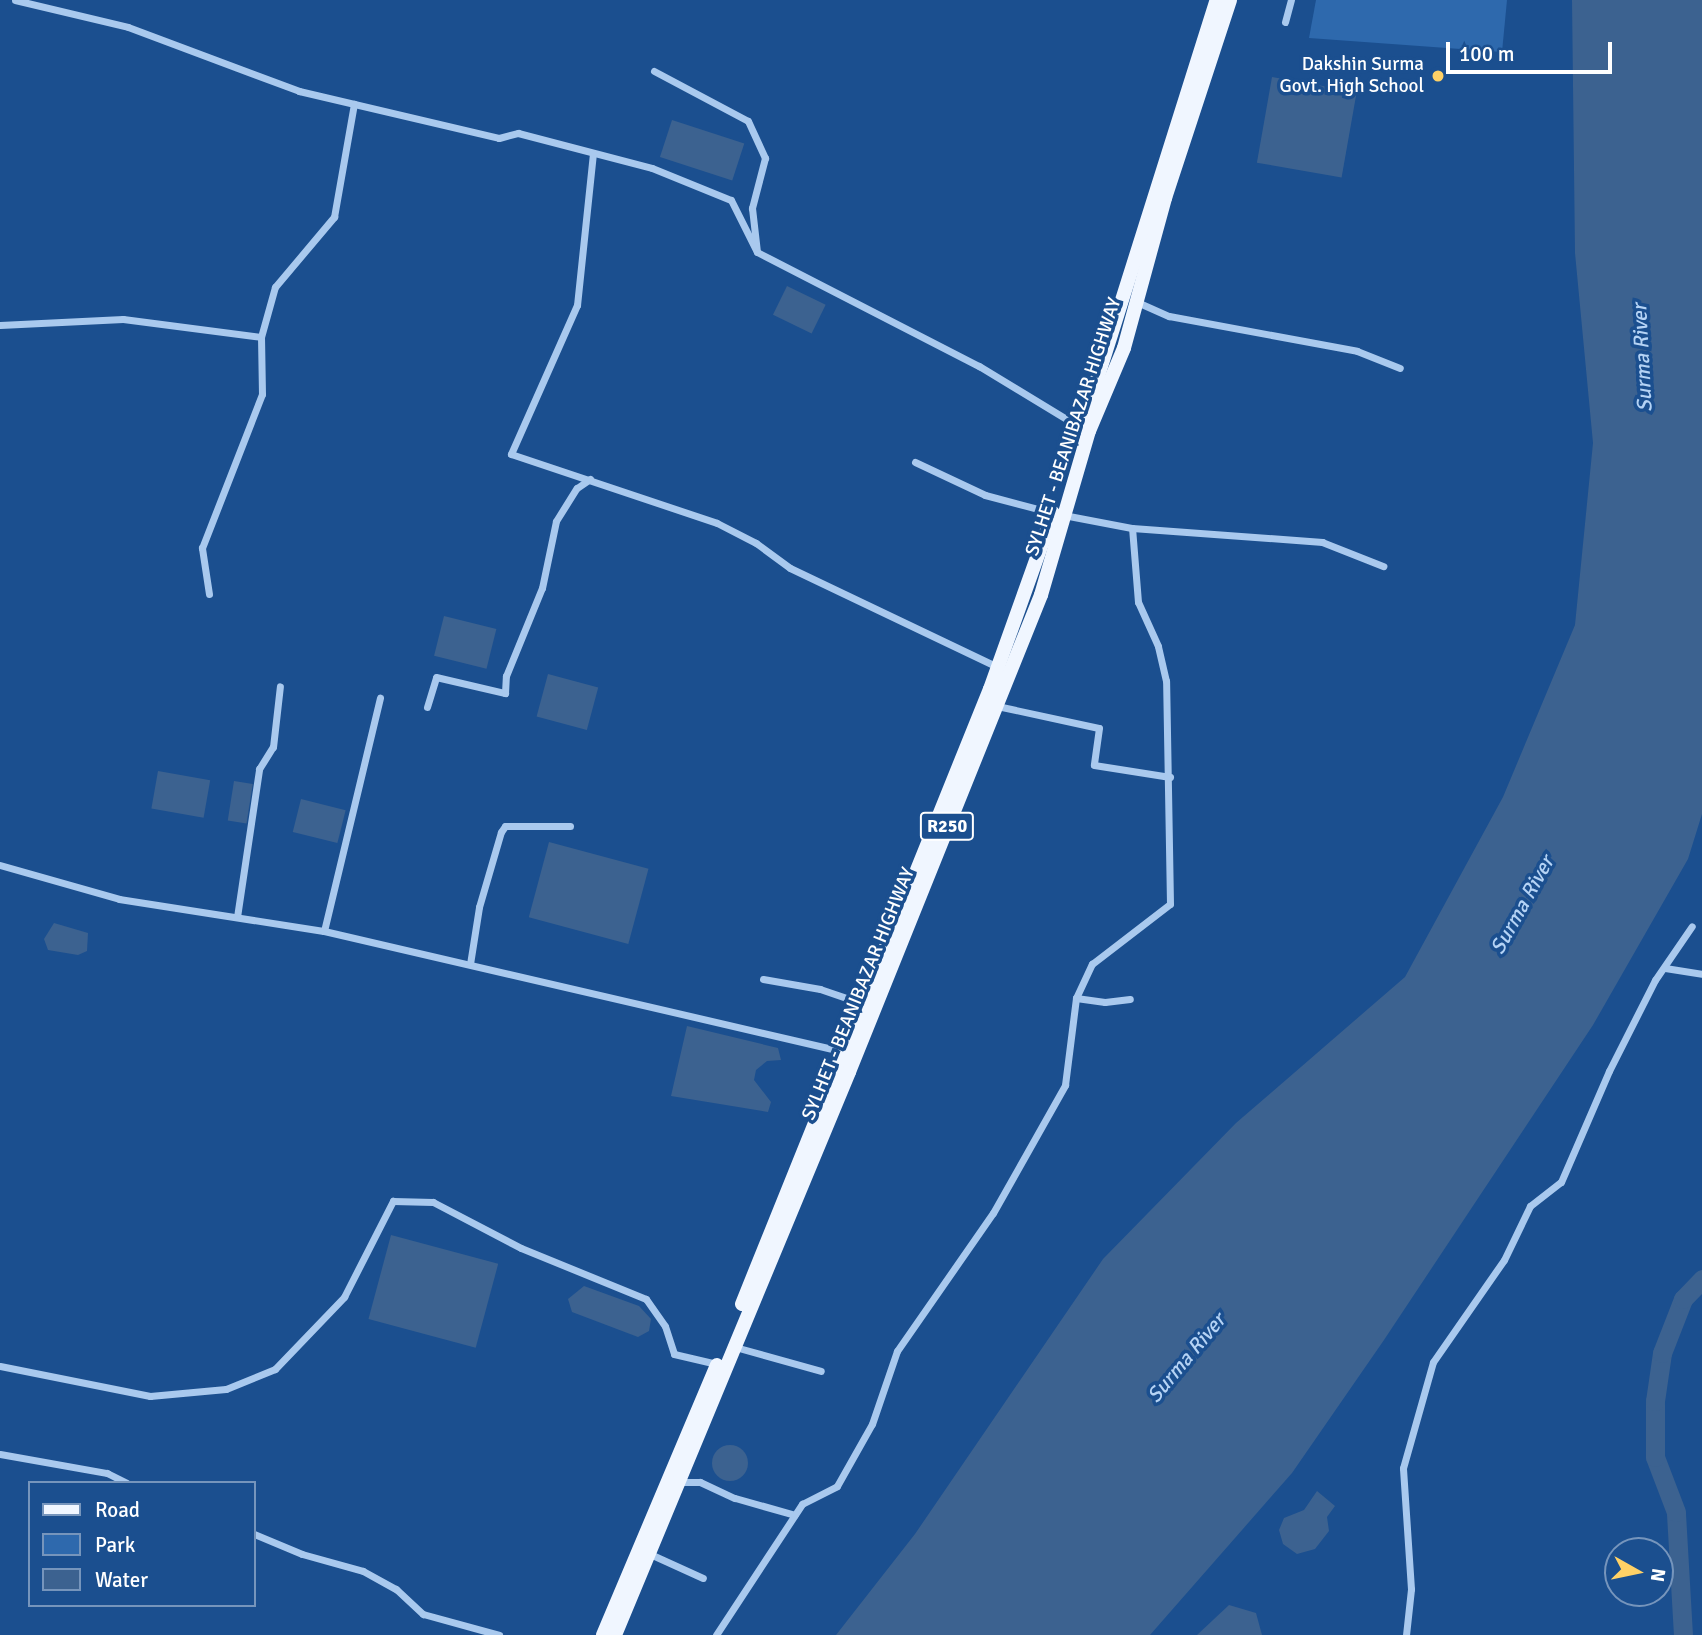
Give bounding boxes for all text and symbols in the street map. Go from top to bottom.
scale bar [1450,28,1616,72]
text: 100 m [1459,41,1514,67]
place label: Dakshin Surma Govt. High School [1280,54,1424,98]
marker: Dakshin Surma Govt. High School [1430,68,1446,84]
street label: SYLHET - BEANIBAZAR HIGHWAY [1021,295,1127,559]
water label: Surma River [1627,303,1657,413]
road number: R250 [919,812,975,840]
water label: Surma River [1485,851,1559,959]
street label: SYLHET - BEANIBAZAR HIGHWAY [798,864,920,1124]
water label: Surma River [1141,1308,1231,1408]
legend [28,1481,256,1607]
text: Road [95,1497,140,1523]
text: Park [95,1532,135,1558]
north arrow [1604,1537,1674,1607]
text: Water [95,1567,148,1593]
text: N [1645,1567,1671,1583]

